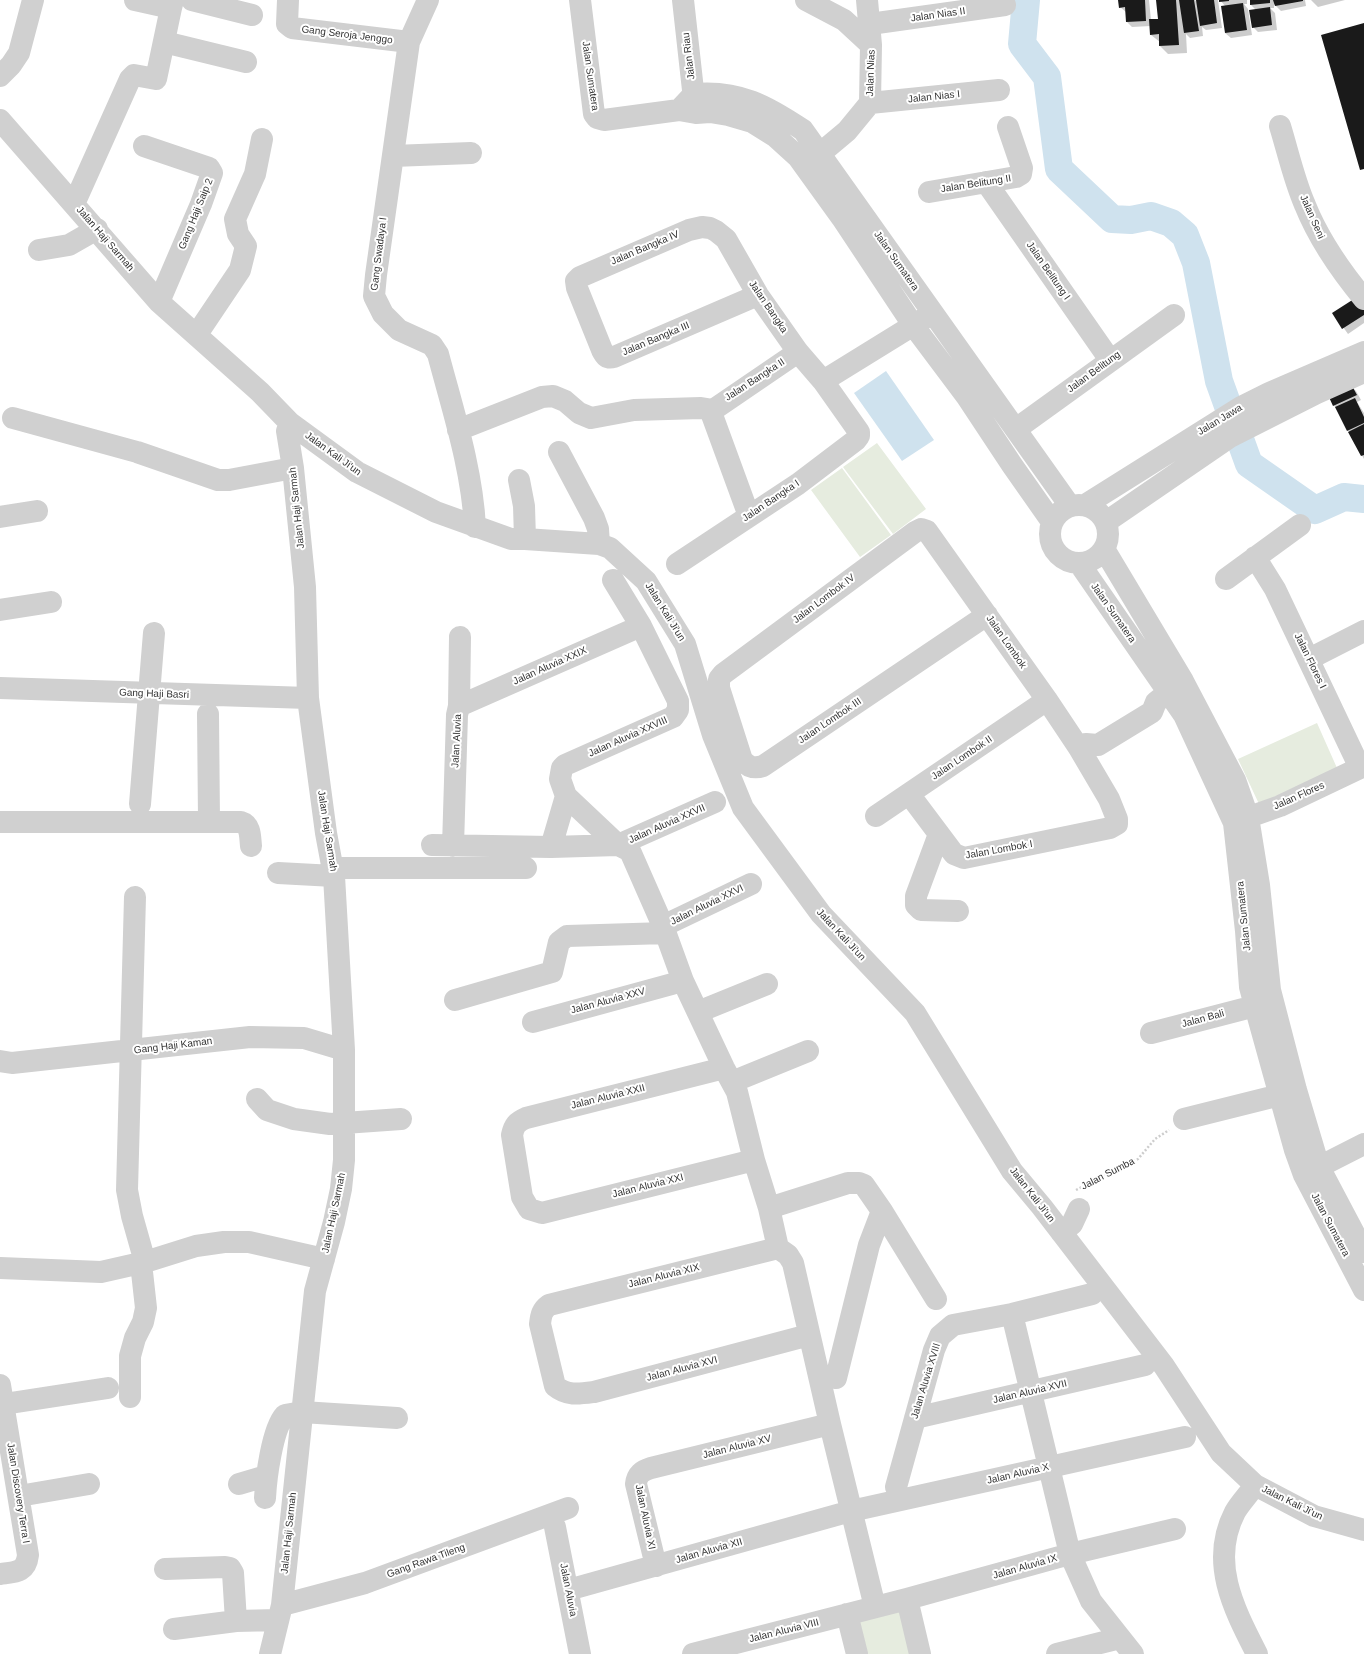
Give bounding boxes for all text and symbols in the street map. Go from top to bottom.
street label: Jalan Nias II [910,5,966,25]
street label: Gang Seroja Jenggo [301,23,393,47]
street label: Jalan Riau [680,32,698,80]
street label: Jalan Sumatera [579,40,601,112]
street label: Jalan Nias [864,49,878,97]
street label: Jalan Nias I [907,88,961,106]
street label: Jalan Belitung II [940,173,1012,195]
street label: Gang Haji Saip 2 [176,177,216,251]
street label: Jalan Seni [1297,193,1327,241]
street label: Jalan Haji Sarmah [74,204,136,274]
street label: Gang Swadaya I [369,217,389,291]
street label: Jalan Bangka IV [609,228,681,268]
street label: Jalan Sumatera [871,229,921,293]
street label: Jalan Belitung I [1023,240,1073,302]
street label: Jalan Bangka [746,279,790,335]
street label: Jalan Bangka III [621,319,691,359]
street label: Jalan Belitung [1065,349,1123,395]
street label: Jalan Bangka II [723,356,787,404]
street label: Jalan Jawa [1195,402,1245,438]
street label: Jalan Kali Ji'un [303,430,363,478]
street label: Jalan Haji Sarmah [287,467,307,549]
street label: Jalan Bangka I [740,478,802,524]
street label: Jalan Lombok IV [791,572,857,626]
street label: Jalan Kali Ji'un [642,581,688,643]
street label: Jalan Sumatera [1088,581,1138,645]
street label: Jalan Lombok [983,613,1029,671]
street label: Jalan Flores I [1291,631,1329,691]
street label: Jalan Aluvia XXIX [511,644,589,688]
street label: Gang Haji Basri [119,687,189,701]
street label: Jalan Lombok III [796,696,864,746]
street label: Jalan Aluvia [450,714,464,768]
street label: Jalan Aluvia XXVIII [587,714,669,760]
street label: Jalan Lombok II [929,733,995,783]
street label: Jalan Flores [1272,779,1326,813]
street label: Jalan Haji Sarmah [315,790,339,872]
street label: Jalan Aluvia XXVII [627,802,707,846]
street label: Jalan Lombok I [965,838,1033,862]
street label: Jalan Sumatera [1234,881,1254,951]
street label: Jalan Aluvia XXVI [669,882,745,928]
street label: Jalan Kali Ji'un [814,907,868,963]
street label: Jalan Aluvia XXV [569,985,647,1017]
street label: Jalan Bali [1181,1008,1225,1030]
street label: Gang Haji Kaman [133,1035,213,1057]
street label: Jalan Aluvia XXII [570,1082,646,1112]
street label: Jalan Sumba [1079,1155,1137,1193]
street label: Jalan Kali Ji'un [1007,1165,1057,1225]
street label: Jalan Aluvia XXI [611,1171,685,1201]
street label: Jalan Haji Sarmah [320,1172,348,1254]
street label: Jalan Sumatera [1308,1191,1352,1259]
street label: Jalan Aluvia XIX [627,1261,701,1291]
street label: Jalan Aluvia XVIII [909,1342,943,1420]
street label: Jalan Aluvia XVI [645,1354,719,1384]
street label: Jalan Aluvia XVII [992,1378,1068,1406]
street label: Jalan Aluvia XV [702,1433,772,1461]
street label: Jalan Discovery Terra I [4,1442,32,1544]
street label: Jalan Aluvia X [986,1461,1050,1487]
street label: Jalan Aluvia XI [632,1483,658,1551]
street label: Jalan Kali Ji'un [1260,1483,1324,1523]
street label: Jalan Haji Sarmah [279,1492,299,1574]
street label: Jalan Aluvia XII [674,1536,744,1566]
street label: Gang Rawa Tileng [385,1541,467,1581]
street label: Jalan Aluvia IX [992,1552,1058,1582]
street label: Jalan Aluvia [557,1562,579,1618]
street label: Jalan Aluvia VIII [748,1617,820,1645]

